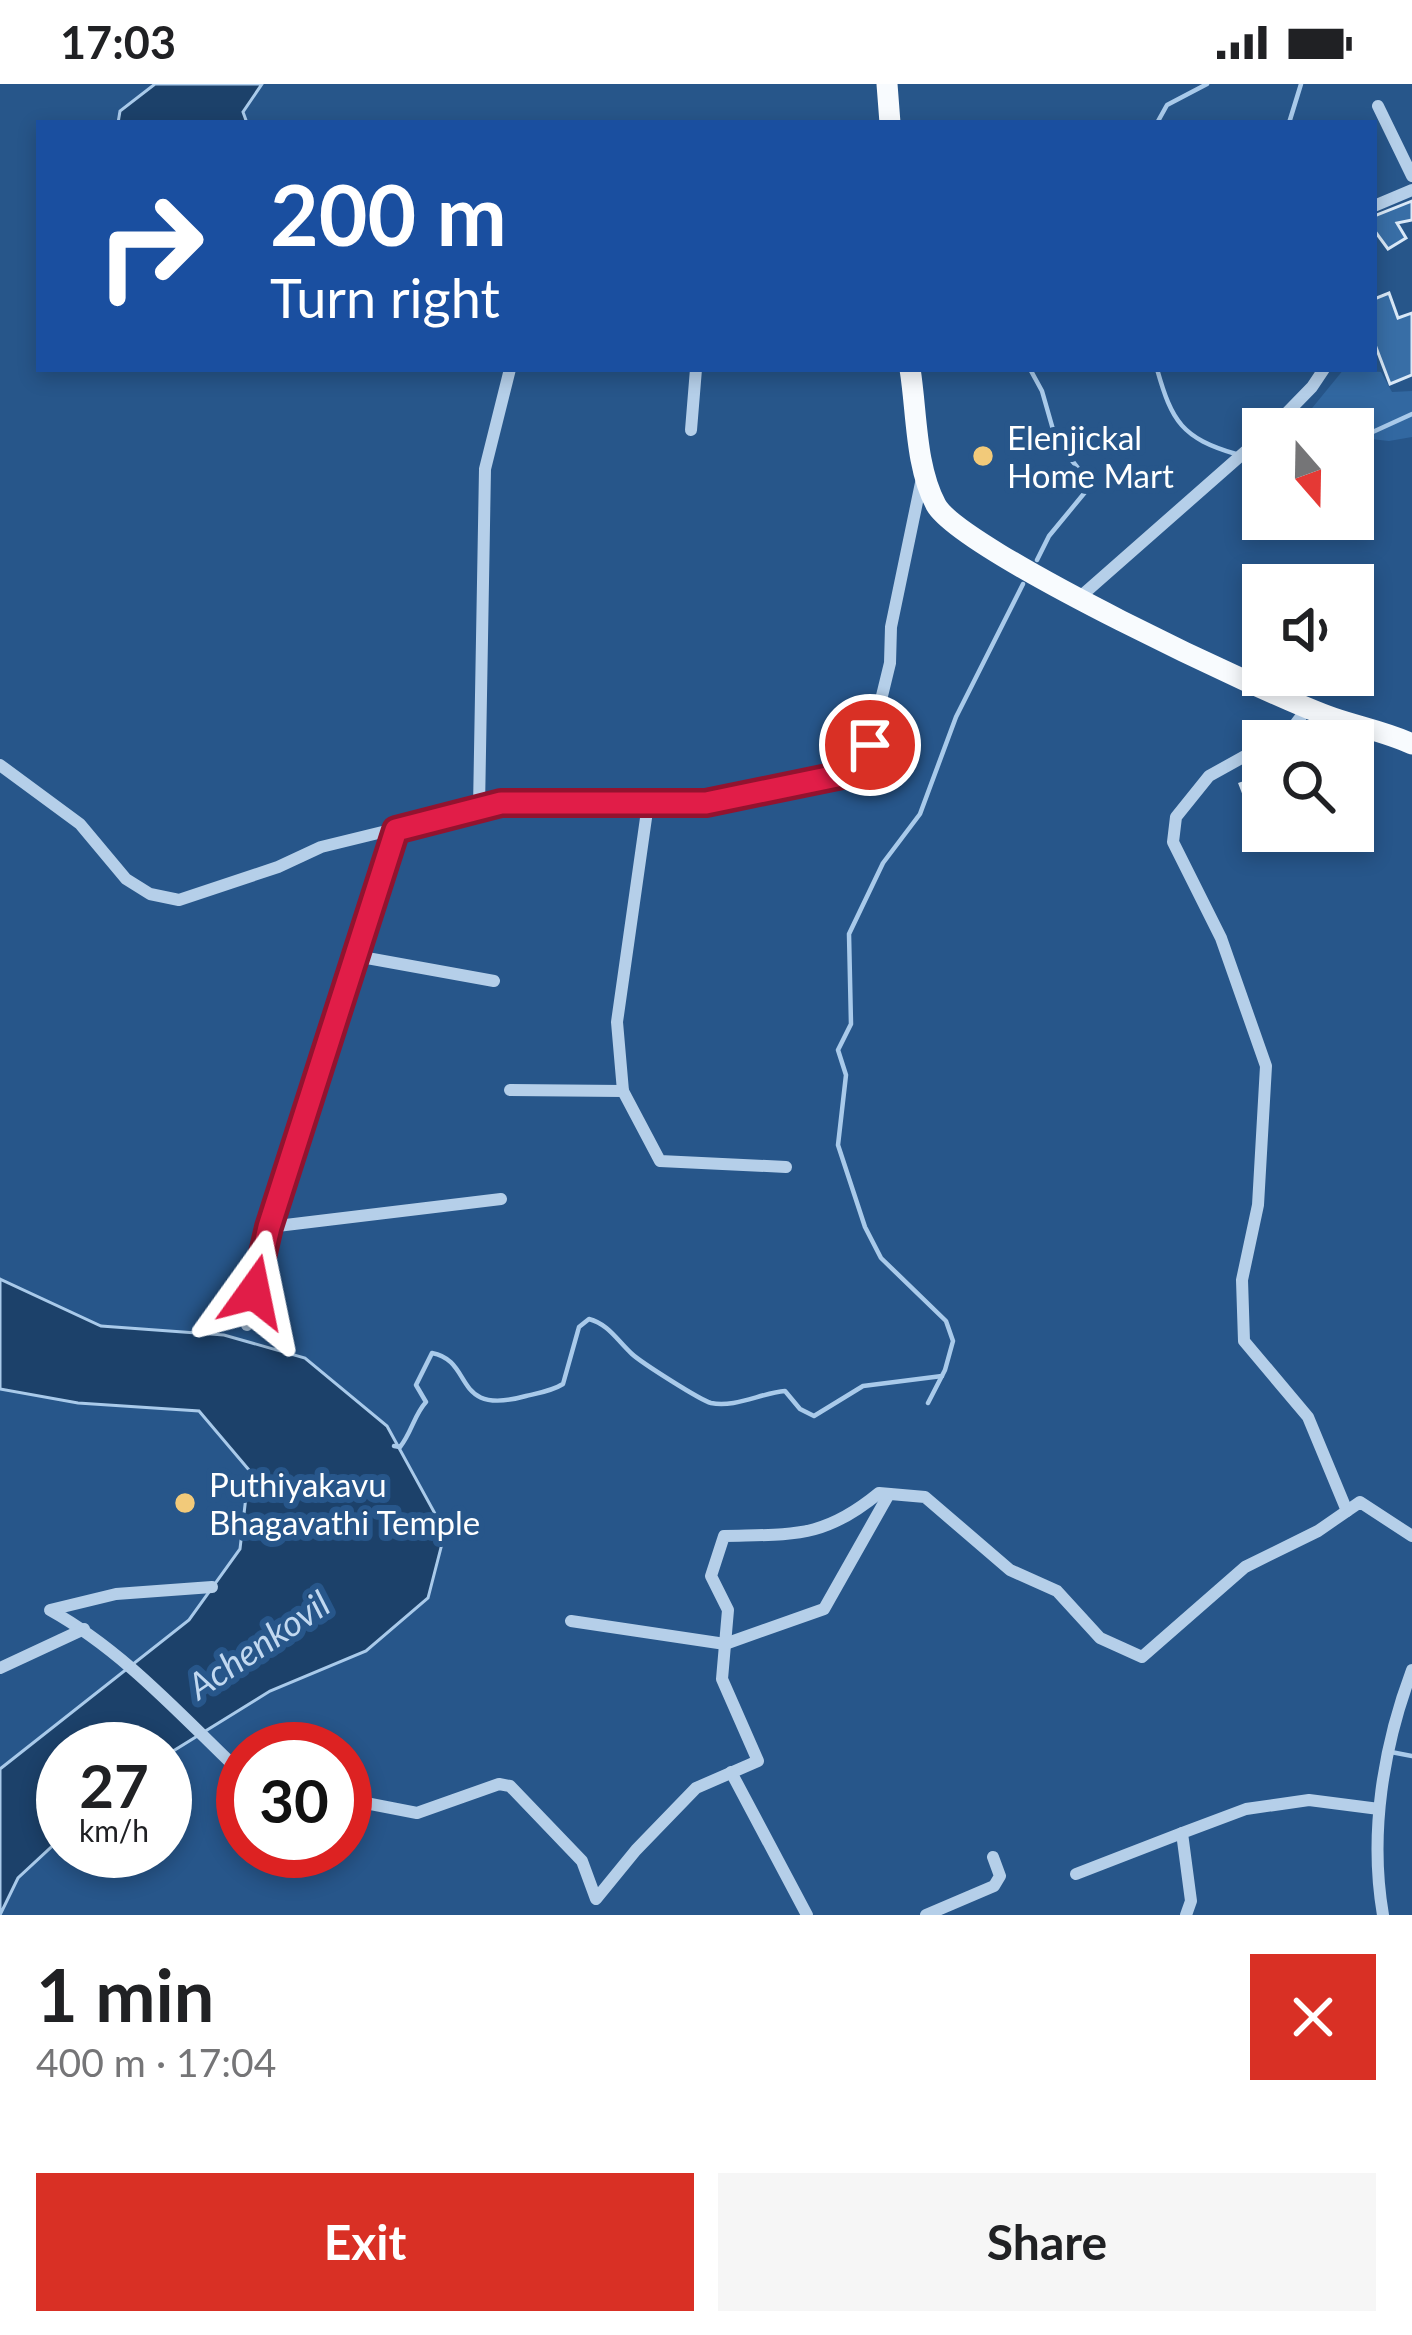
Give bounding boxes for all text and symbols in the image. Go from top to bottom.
text: 17:03 [60,15,176,69]
text: 200 m [270,163,507,264]
icon: right [72,168,228,324]
text: Turn right [270,265,500,330]
north arrow [1242,408,1374,540]
map controls [1242,408,1374,852]
place label: Elenjickal Home Mart [1007,417,1174,495]
marker: Elenjickal Home Mart [970,443,996,469]
button: sound [1242,564,1374,696]
pin [819,694,921,796]
icon: arrive [837,712,903,778]
button: search [1242,720,1374,852]
position arrow [191,1229,317,1355]
place label: Puthiyakavu Bhagavathi Temple [209,1464,480,1542]
marker: Puthiyakavu Bhagavathi Temple [172,1490,198,1516]
water label: Achenkovil [177,1581,337,1709]
speed limit sign: 30 [216,1722,372,1878]
text: 27 [79,1749,149,1821]
text: km/h [79,1812,149,1848]
text: 1 min [36,1951,214,2037]
button: close [1250,1954,1376,2080]
text: 400 m · 17:04 [36,2039,276,2085]
button: Exit [36,2173,694,2311]
button: Share [718,2173,1376,2311]

